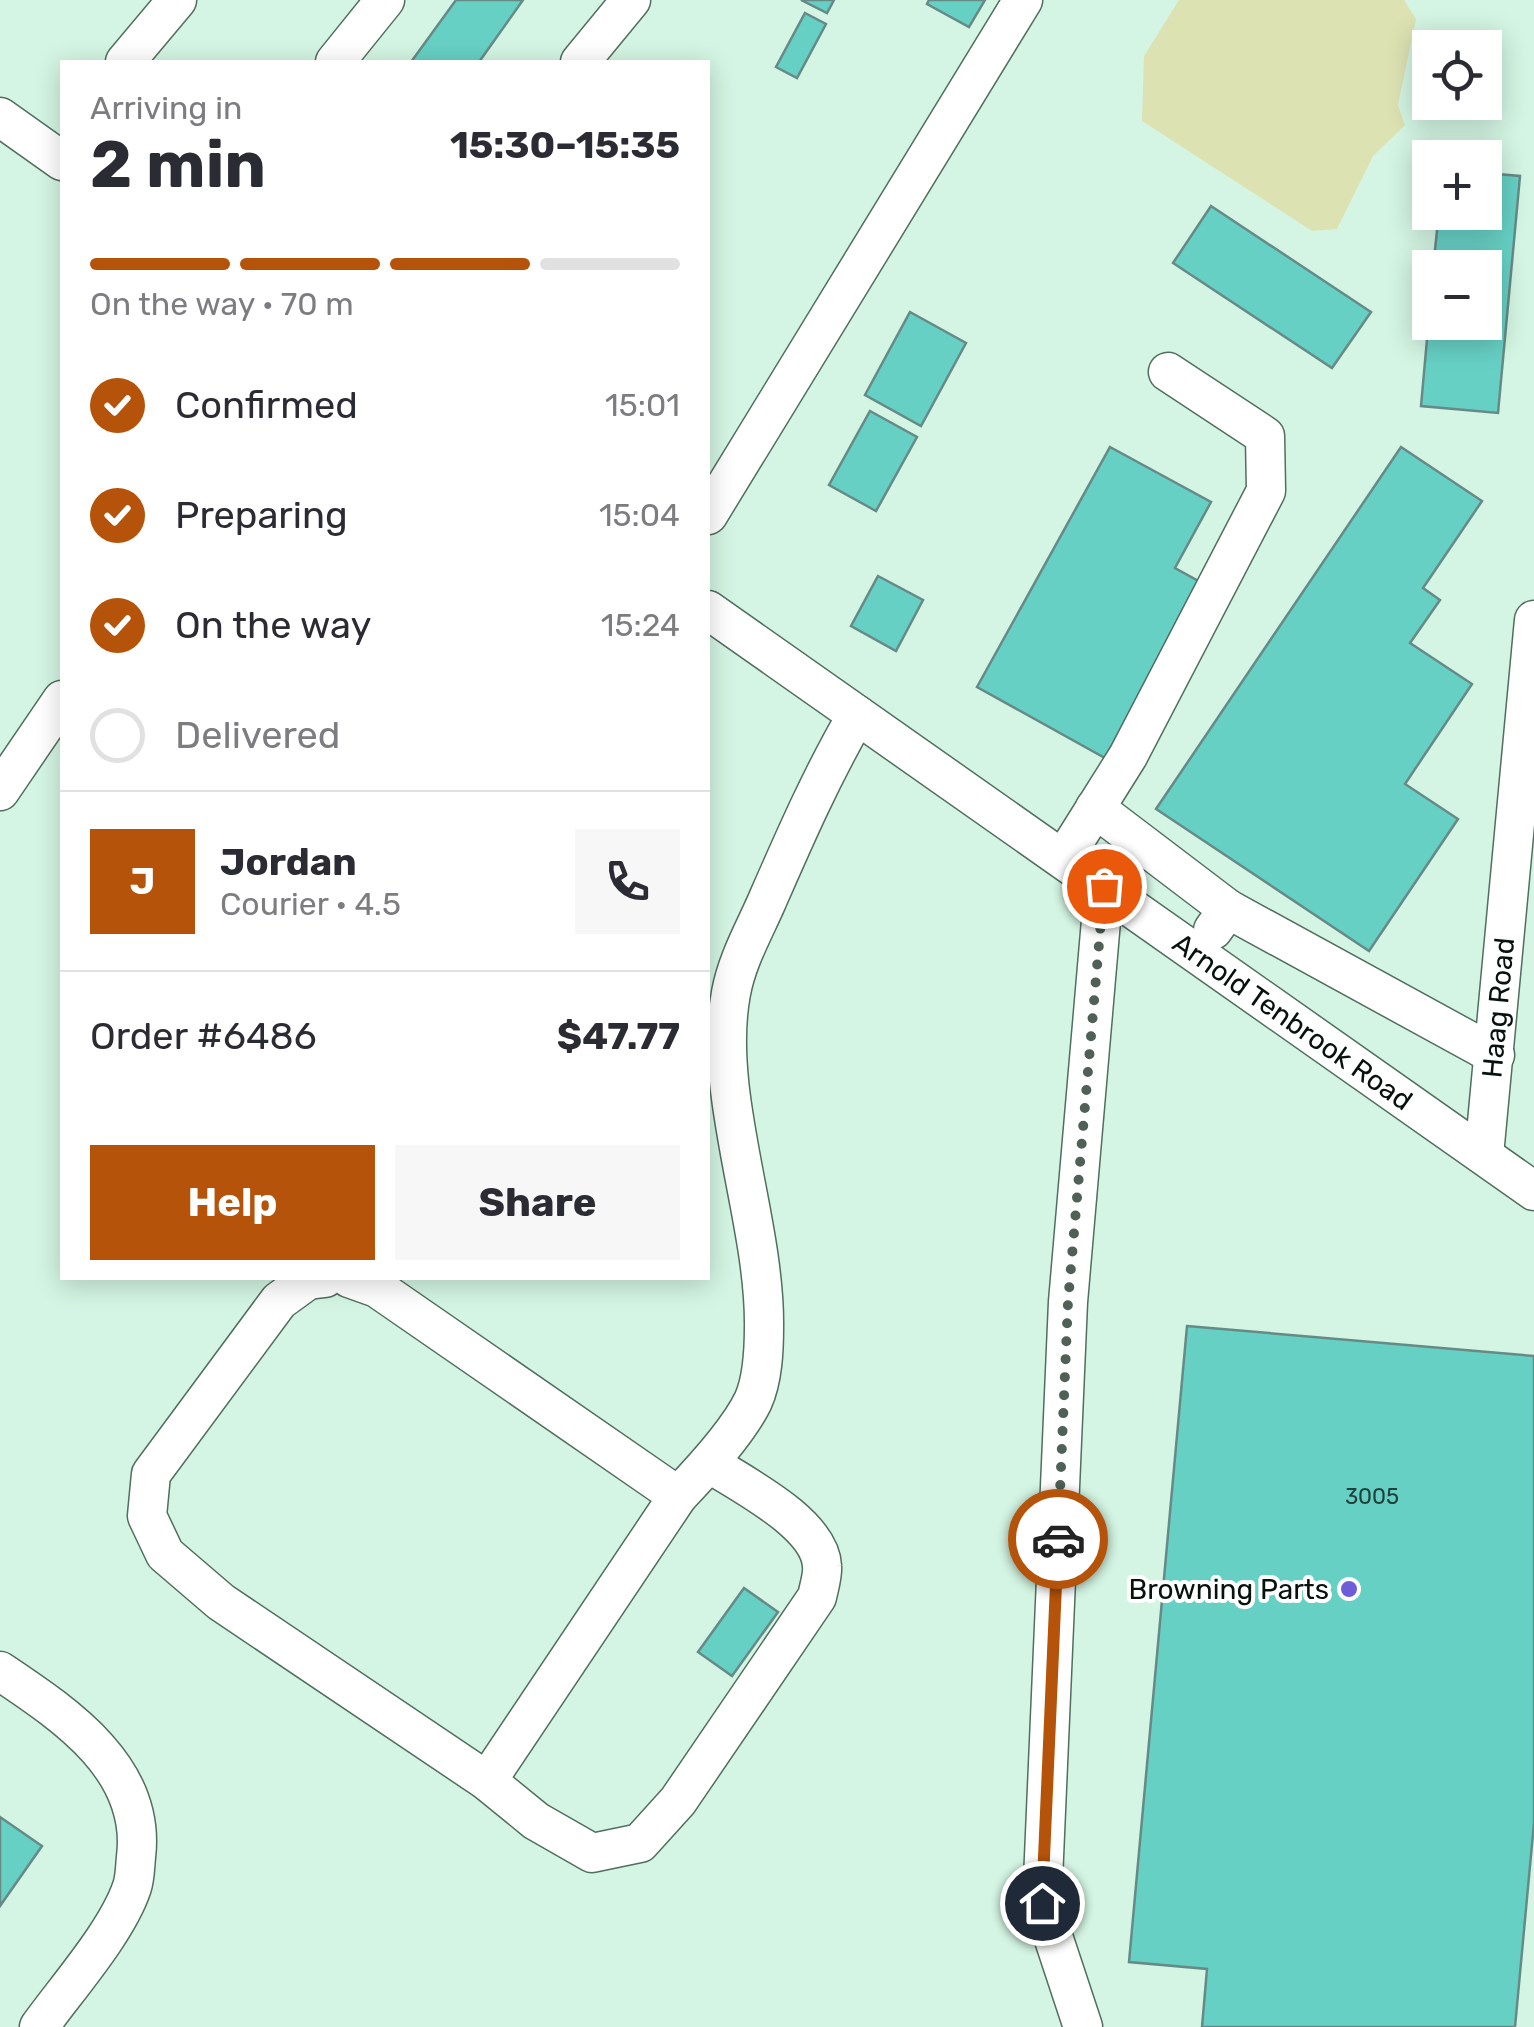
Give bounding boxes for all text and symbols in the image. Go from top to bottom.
map controls [1412,30,1502,340]
button: locate [1412,30,1502,120]
text: Arriving in [90,89,242,127]
text: 15:30–15:35 [450,122,680,168]
text: 2 min [90,126,266,203]
button: + [1412,140,1502,230]
button: − [1412,250,1502,340]
text: On the way · 70 m [90,285,354,323]
icon: check [90,378,145,433]
text: Confirmed [175,382,358,428]
text: 15:01 [605,386,680,424]
icon: check [90,488,145,543]
text: Preparing [175,492,348,538]
text: 15:04 [599,496,680,534]
icon: check [90,598,145,653]
text: On the way [175,602,371,648]
text: 15:24 [601,606,680,644]
text: Delivered [175,712,340,758]
button: phone [575,829,680,934]
text: Jordan [220,839,357,885]
pin [1062,844,1147,929]
text: J [130,858,155,904]
icon: bag [1077,859,1132,914]
text: Courier · 4.5 [220,885,401,923]
street label: Arnold Tenbrook Road [1167,926,1419,1117]
street label: Haag Road [1475,936,1521,1079]
text: Order #6486 [90,1013,317,1059]
text: $47.77 [557,1013,680,1059]
button: Help [90,1145,375,1260]
button: Share [395,1145,680,1260]
house number: 3005 [1345,1483,1399,1510]
courier [1008,1489,1108,1589]
icon: car [1031,1512,1086,1567]
place label: Browning Parts [1128,1573,1329,1606]
marker: Browning Parts [1338,1578,1360,1600]
pin [1000,1861,1085,1946]
icon: home [1015,1876,1070,1931]

